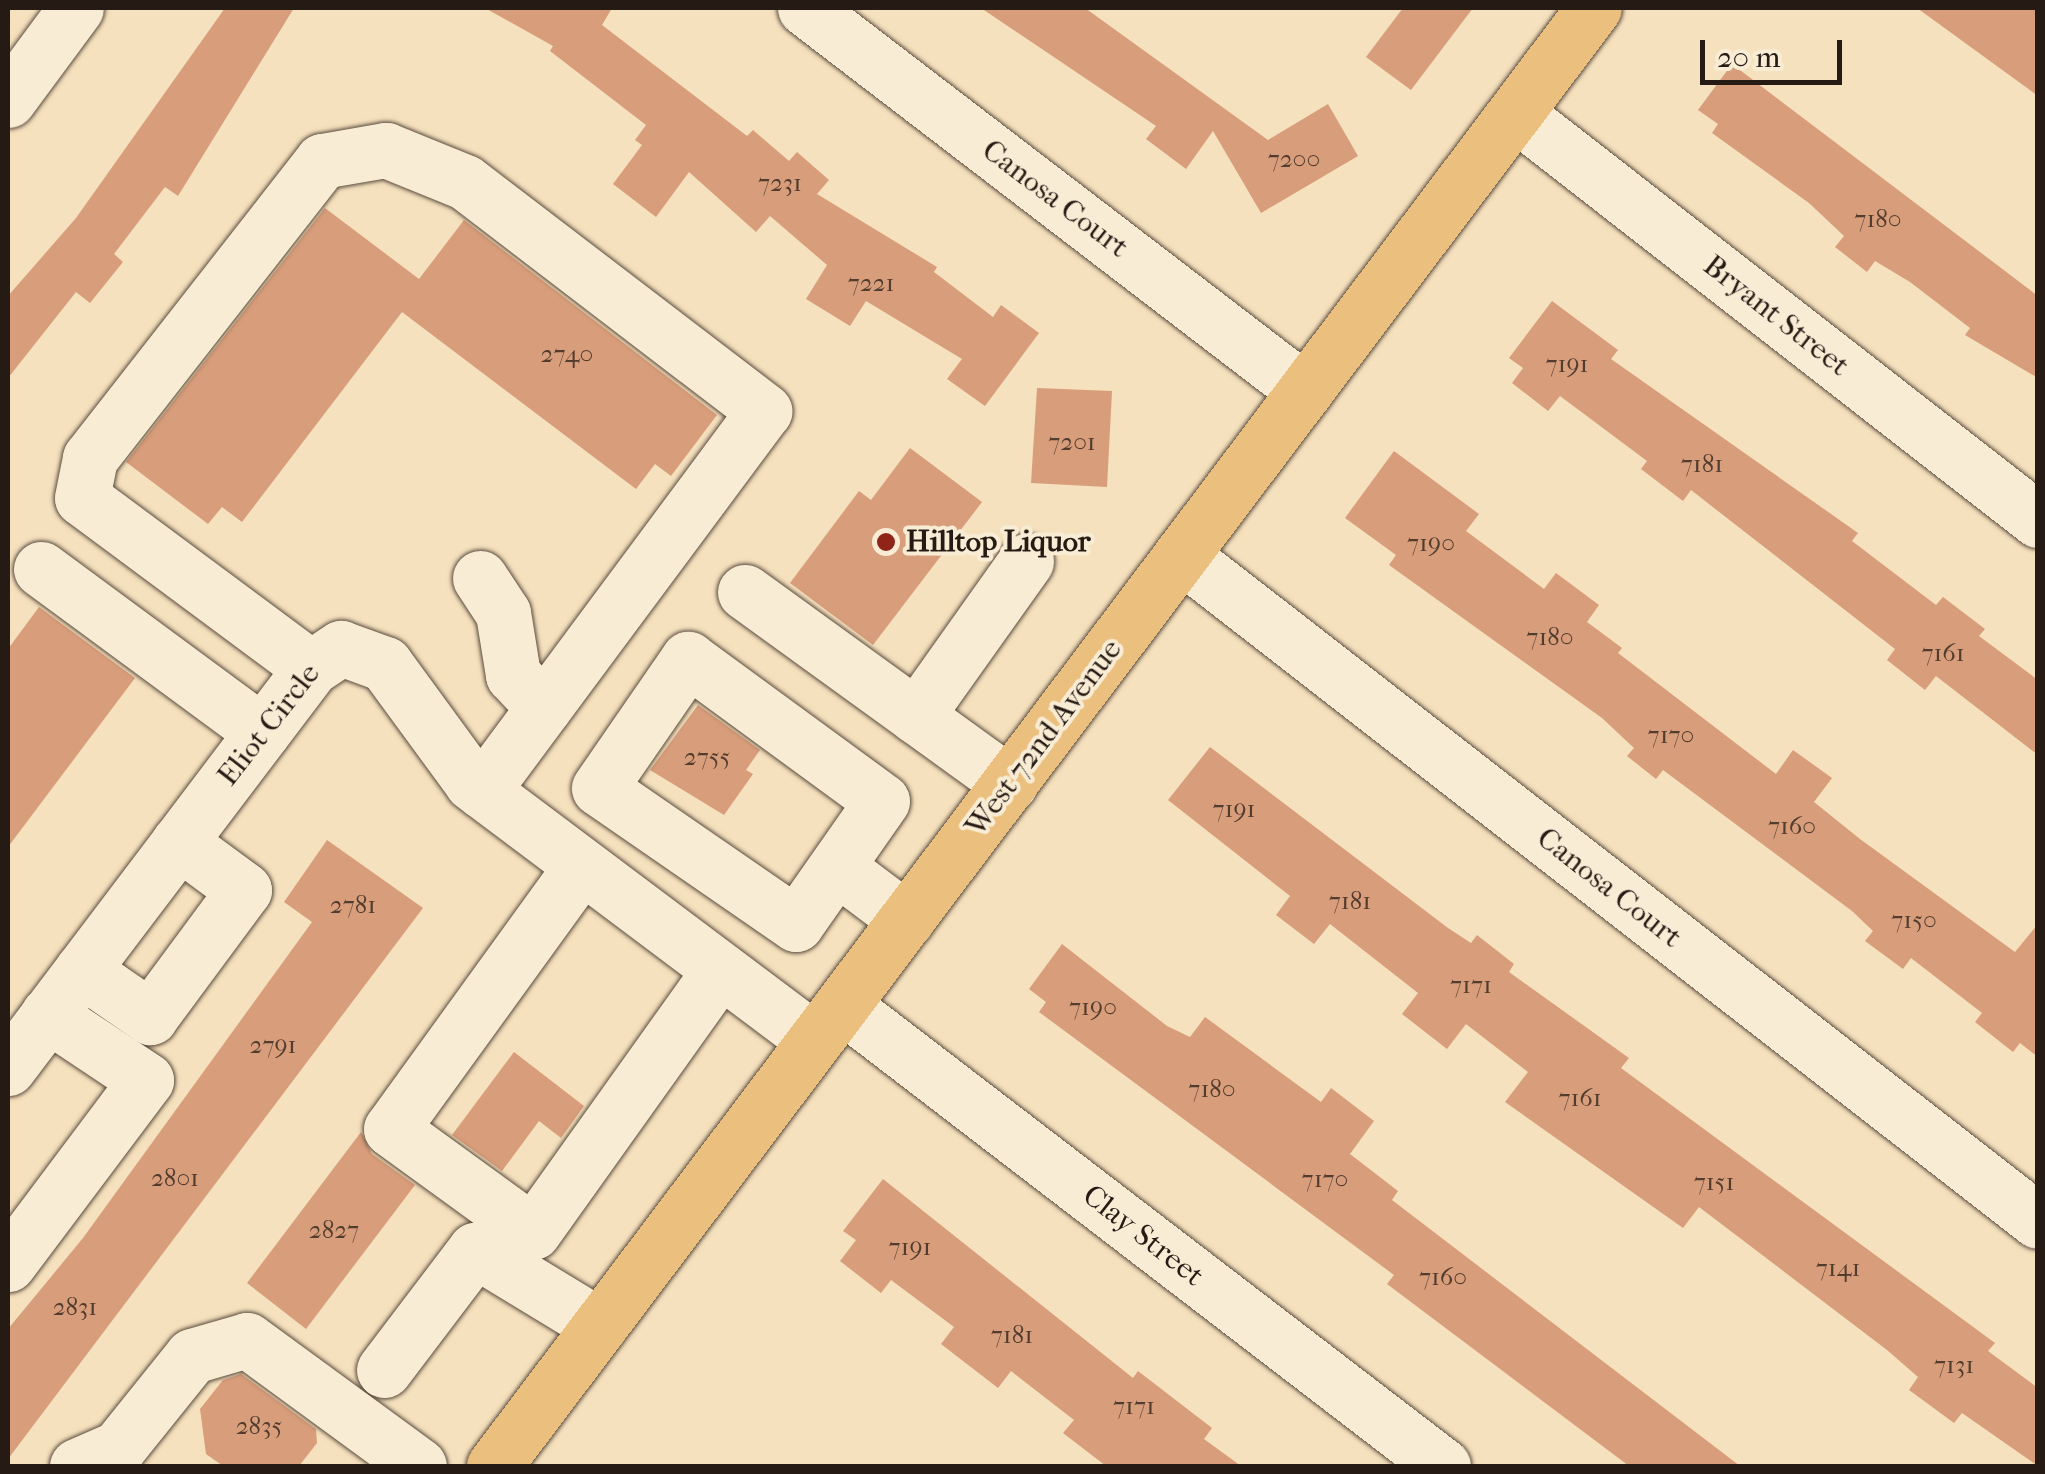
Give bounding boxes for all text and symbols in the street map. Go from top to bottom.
scale bar [1705,20,1848,82]
text: 20 m [1717,40,1780,75]
street label: Canosa Court [975,132,1135,266]
house number: 7200 [1268,144,1320,174]
house number: 7231 [758,168,802,198]
house number: 7180 [1854,204,1902,234]
street label: Bryant Street [1696,248,1856,384]
house number: 7221 [848,268,894,298]
house number: 2740 [541,339,593,369]
house number: 7191 [1545,349,1589,379]
house number: 7201 [1048,427,1096,457]
house number: 7181 [1681,449,1723,479]
place label: Hilltop Liquor [906,524,1090,560]
house number: 7190 [1407,528,1455,558]
marker: Hilltop Liquor [875,531,897,553]
house number: 7180 [1526,622,1574,652]
street label: West 72nd Avenue [958,632,1130,844]
house number: 7161 [1921,638,1965,668]
street label: Eliot Circle [210,657,328,793]
house number: 7170 [1648,720,1694,750]
house number: 2755 [684,742,730,772]
house number: 7191 [1212,794,1256,824]
house number: 7160 [1768,811,1816,841]
street label: Canosa Court [1529,820,1689,956]
house number: 7181 [1329,886,1371,916]
house number: 2781 [330,890,376,920]
house number: 7150 [1891,905,1937,935]
house number: 7171 [1450,970,1492,1000]
house number: 7190 [1069,992,1117,1022]
house number: 2791 [250,1030,296,1060]
house number: 7180 [1188,1074,1236,1104]
house number: 7161 [1558,1083,1602,1113]
house number: 2801 [151,1163,199,1193]
house number: 7170 [1302,1164,1348,1194]
house number: 7151 [1694,1167,1734,1197]
street label: Clay Street [1075,1178,1211,1294]
house number: 2827 [309,1215,359,1245]
house number: 7191 [888,1232,932,1262]
house number: 7141 [1816,1253,1860,1283]
house number: 7160 [1419,1262,1467,1292]
house number: 2831 [53,1292,97,1322]
house number: 7181 [991,1320,1033,1350]
house number: 7131 [1934,1350,1974,1380]
house number: 7171 [1113,1391,1155,1421]
house number: 2835 [236,1411,282,1441]

